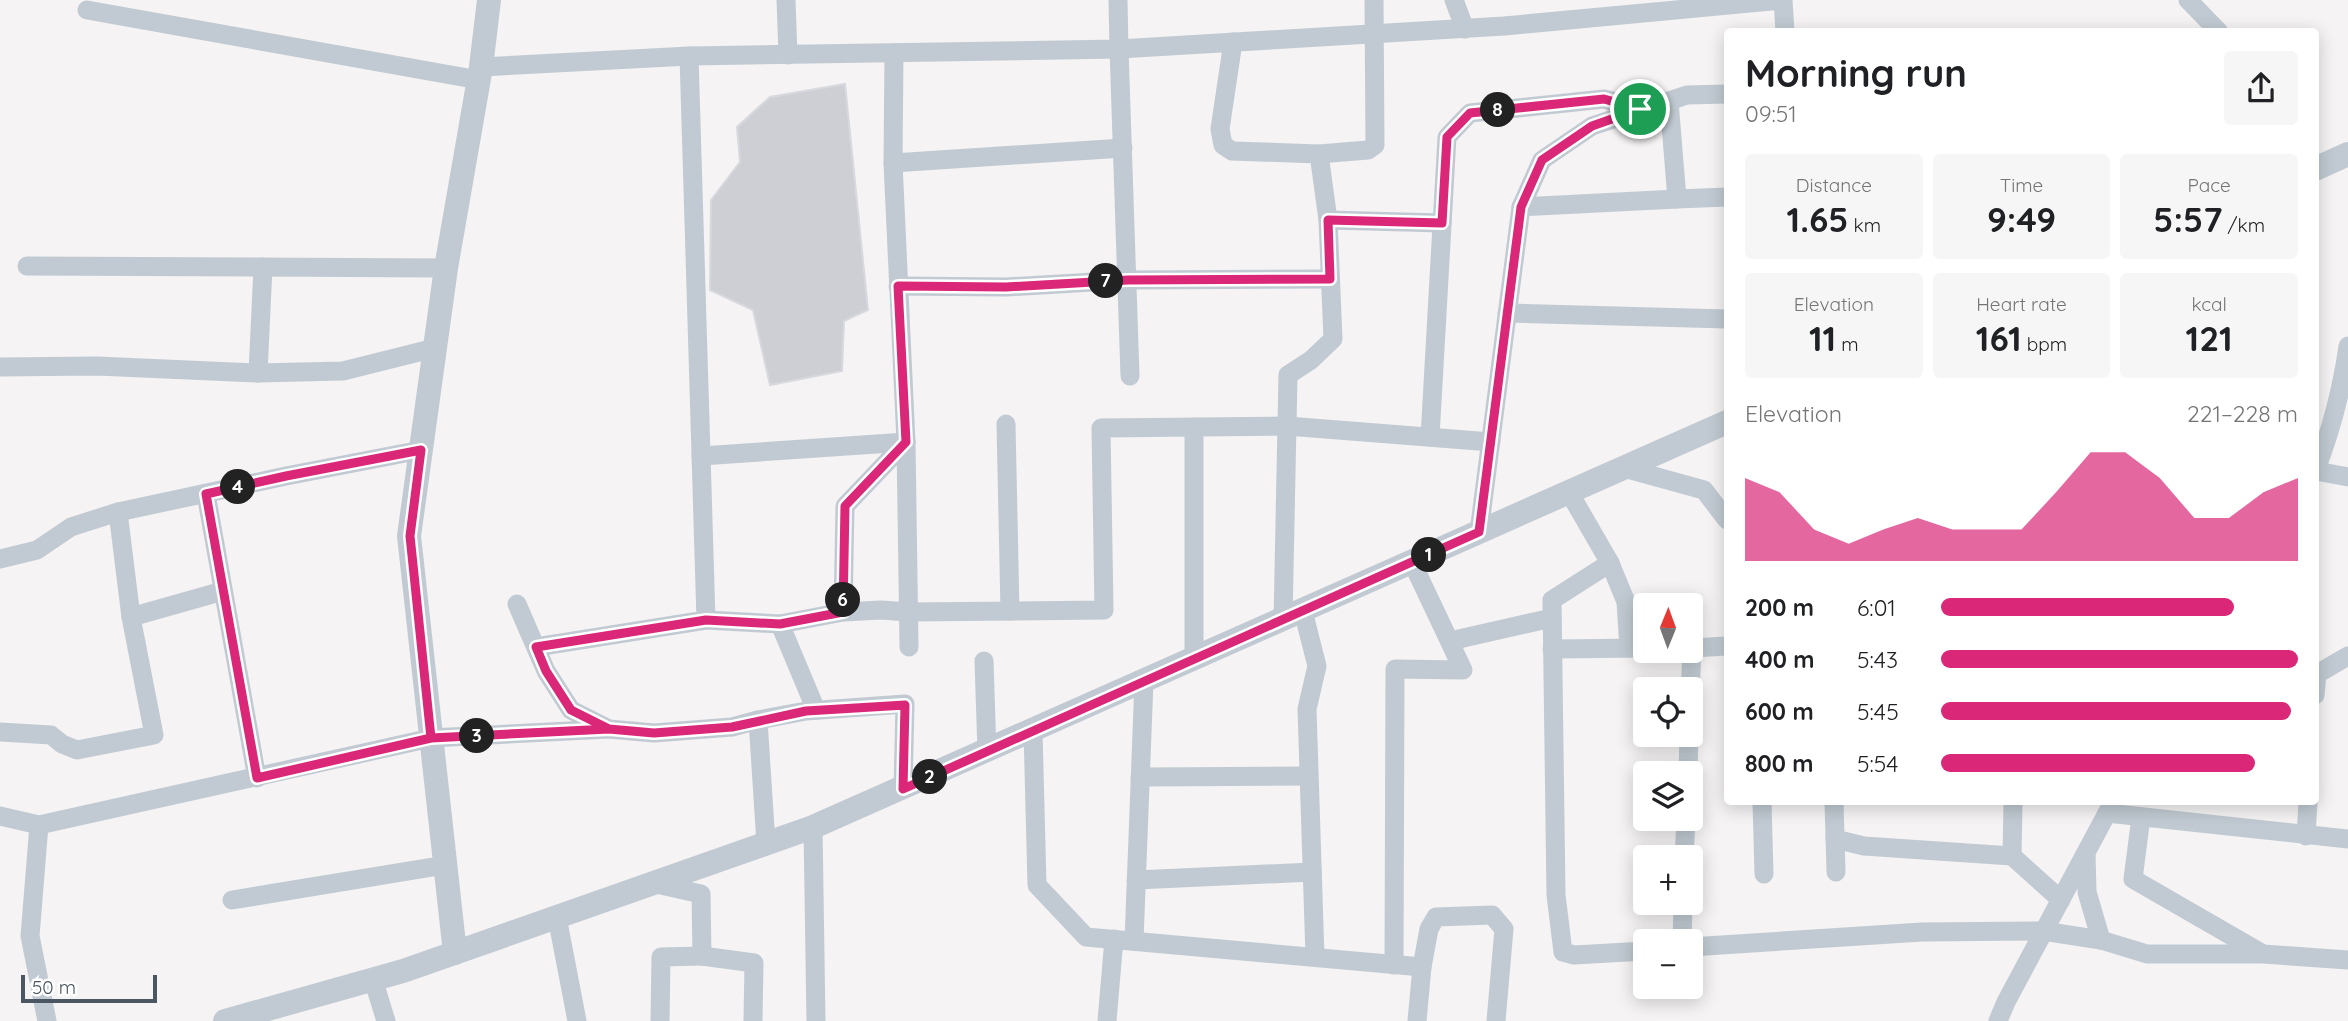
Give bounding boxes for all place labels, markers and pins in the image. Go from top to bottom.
pin [1610,79,1670,139]
pin: 8 [1480,92,1516,128]
pin: 7 [1088,264,1124,298]
pin: 4 [220,470,256,504]
pin: 1 [1412,538,1446,572]
pin: 6 [826,582,860,618]
pin: 3 [460,718,494,754]
pin: 2 [912,760,948,794]

